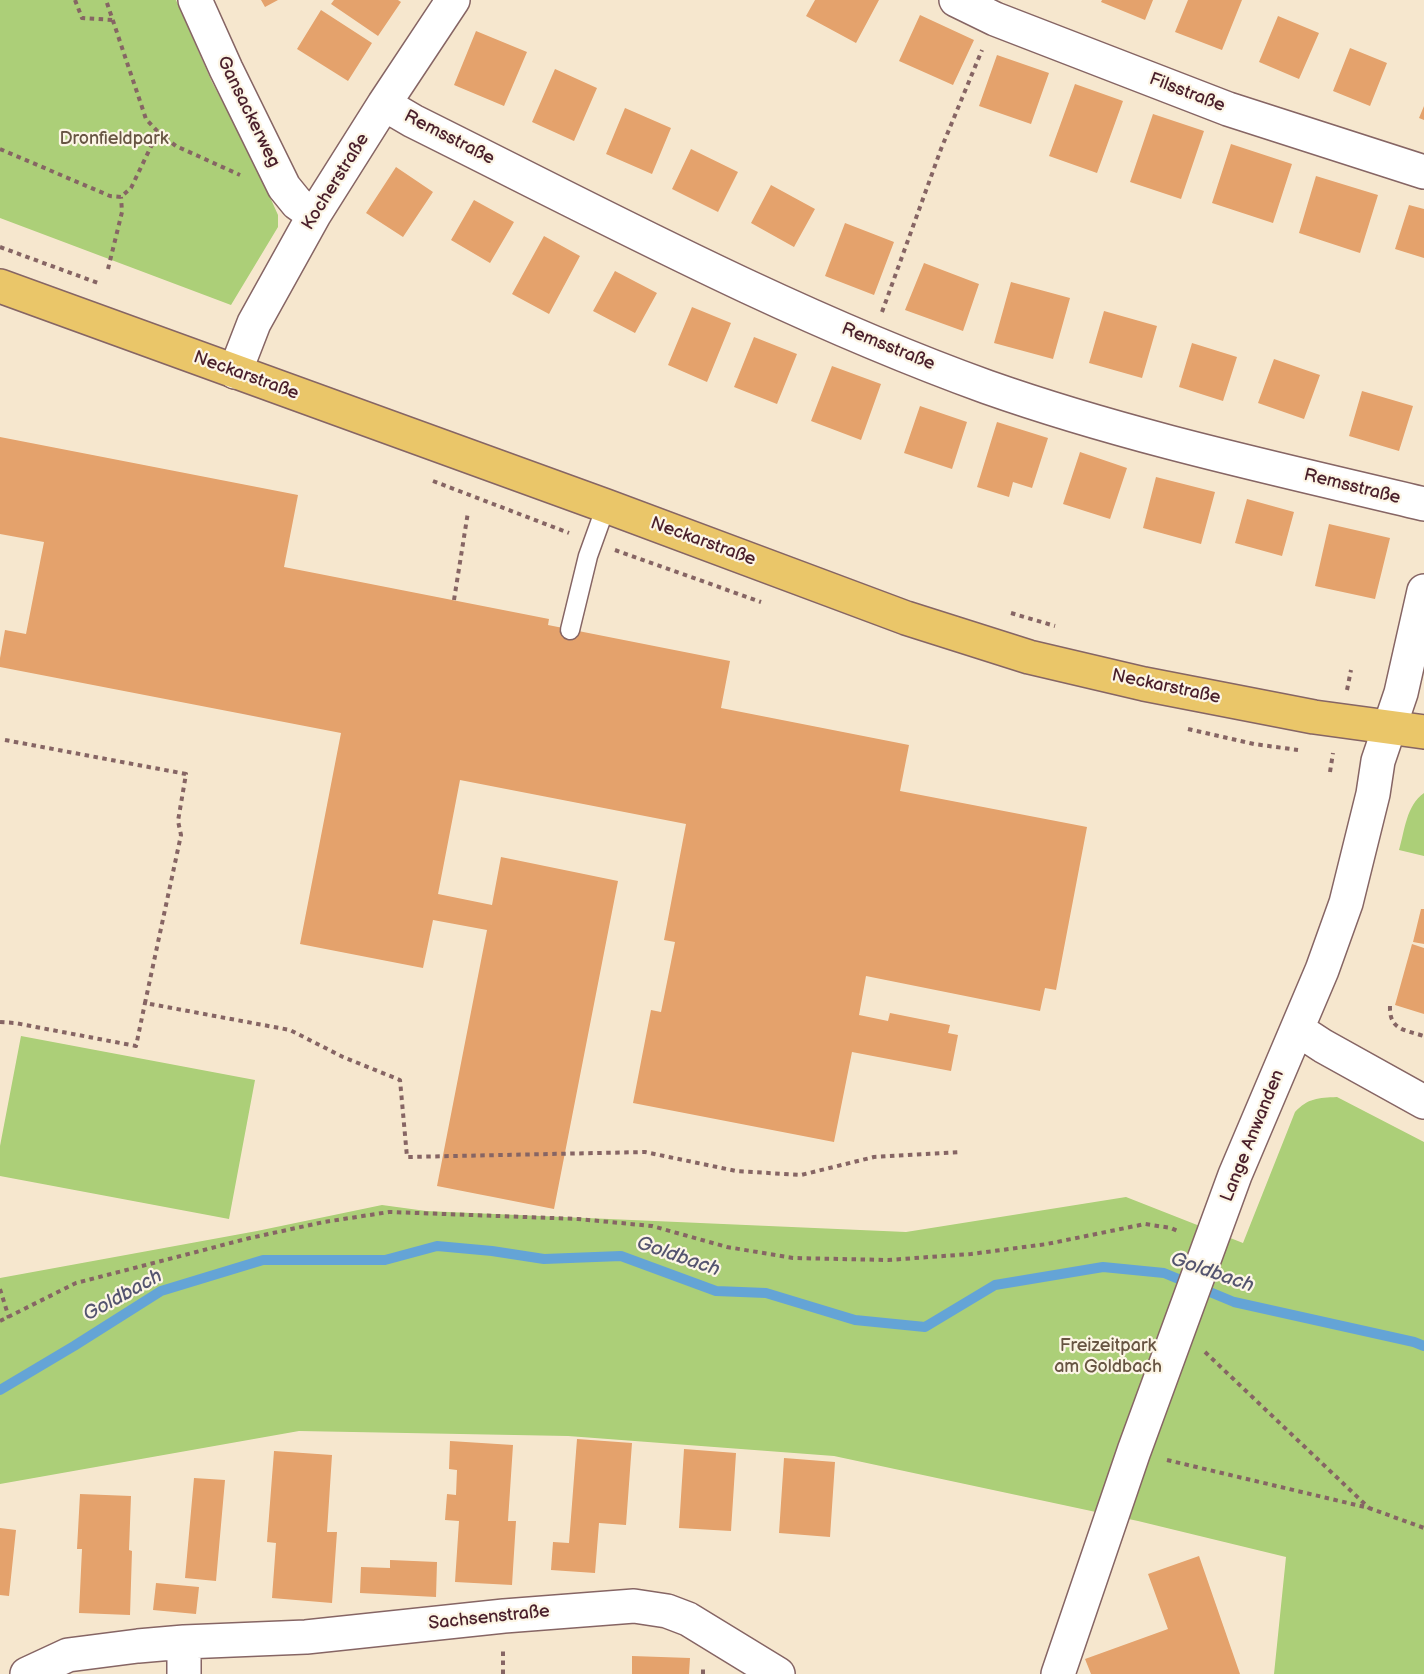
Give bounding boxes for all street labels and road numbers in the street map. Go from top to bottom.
street label: Gansackerweg [212,53,284,171]
street label: Filsstraße [1146,69,1228,117]
street label: Remsstraße [400,106,498,170]
street label: Kocherstraße [298,130,374,234]
street label: Remsstraße [838,318,938,376]
street label: Neckarstraße [190,347,302,405]
street label: Remsstraße [1301,465,1403,509]
street label: Neckarstraße [647,513,759,571]
street label: Neckarstraße [1110,665,1222,709]
street label: Lange Anwanden [1217,1067,1289,1205]
street label: Sachsenstraße [427,1601,551,1635]

